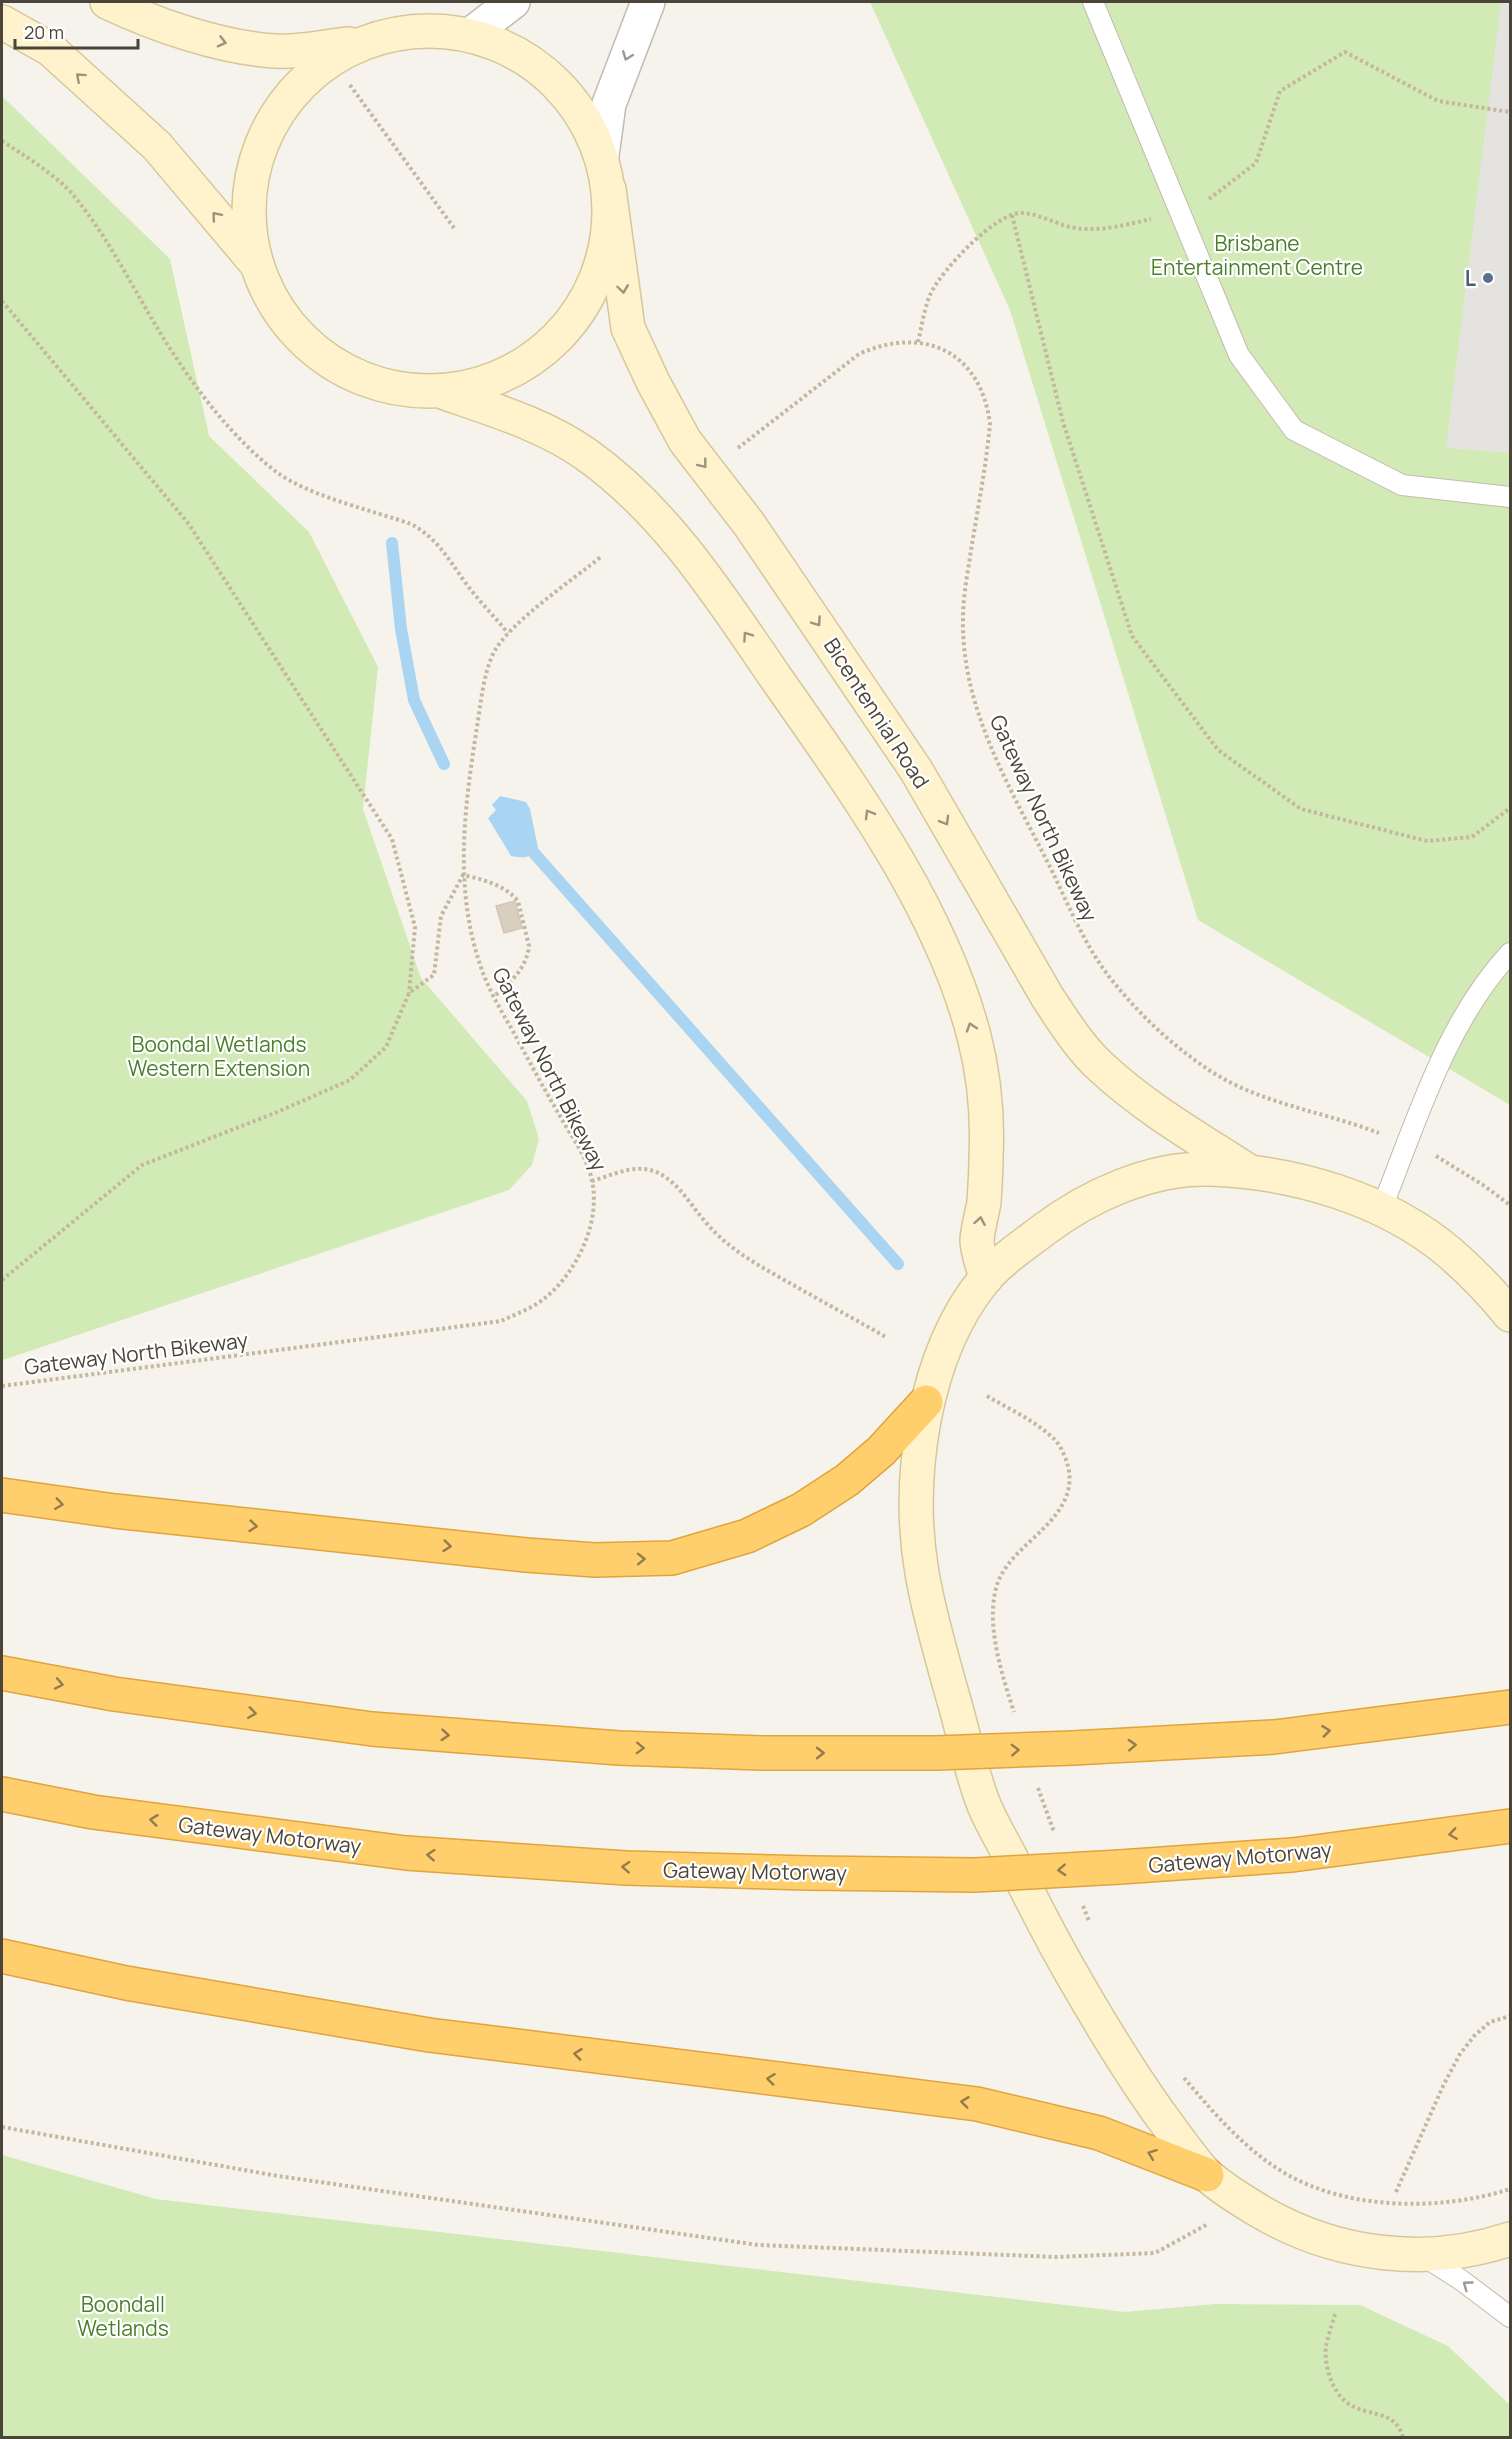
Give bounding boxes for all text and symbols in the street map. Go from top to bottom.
scale bar [15,12,138,50]
text: 20 m [24,20,64,44]
one-way arrow [216,34,226,47]
one-way arrow [622,50,634,61]
one-way arrow [77,73,88,84]
one-way arrow [212,212,223,223]
park label: Brisbane Entertainment Centre [1151,229,1363,281]
place label: L [1465,264,1476,292]
marker: L [1481,271,1495,285]
one-way arrow [616,284,628,294]
one-way arrow [695,457,706,468]
one-way arrow [810,615,821,626]
one-way arrow [743,632,754,643]
street label: Bicentennial Road [818,632,936,794]
street label: Gateway North Bikeway [984,710,1104,926]
one-way arrow [865,810,877,820]
one-way arrow [938,815,950,825]
street label: Gateway North Bikeway [486,962,614,1176]
one-way arrow [966,1022,978,1033]
park label: Boondal Wetlands Western Extension [128,1030,310,1082]
one-way arrow [974,1216,986,1225]
street label: Gateway North Bikeway [23,1325,249,1381]
one-way arrow [55,1497,64,1509]
one-way arrow [249,1519,258,1532]
one-way arrow [442,1539,452,1552]
one-way arrow [637,1553,646,1565]
one-way arrow [54,1677,64,1690]
one-way arrow [247,1706,256,1718]
one-way arrow [1321,1725,1331,1737]
one-way arrow [441,1728,450,1741]
one-way arrow [1127,1739,1136,1752]
one-way arrow [635,1742,644,1755]
one-way arrow [1011,1744,1020,1757]
one-way arrow [816,1747,825,1759]
street label: Gateway Motorway [177,1810,363,1860]
one-way arrow [150,1814,159,1827]
one-way arrow [1448,1827,1457,1840]
street label: Gateway Motorway [1147,1835,1333,1879]
one-way arrow [427,1848,436,1861]
street label: Gateway Motorway [663,1855,847,1887]
one-way arrow [621,1861,630,1874]
one-way arrow [1057,1864,1066,1877]
one-way arrow [573,2048,582,2061]
one-way arrow [766,2074,776,2086]
one-way arrow [960,2097,969,2109]
one-way arrow [1147,2148,1158,2161]
one-way arrow [1463,2281,1474,2292]
park label: Boondall Wetlands [77,2290,169,2342]

